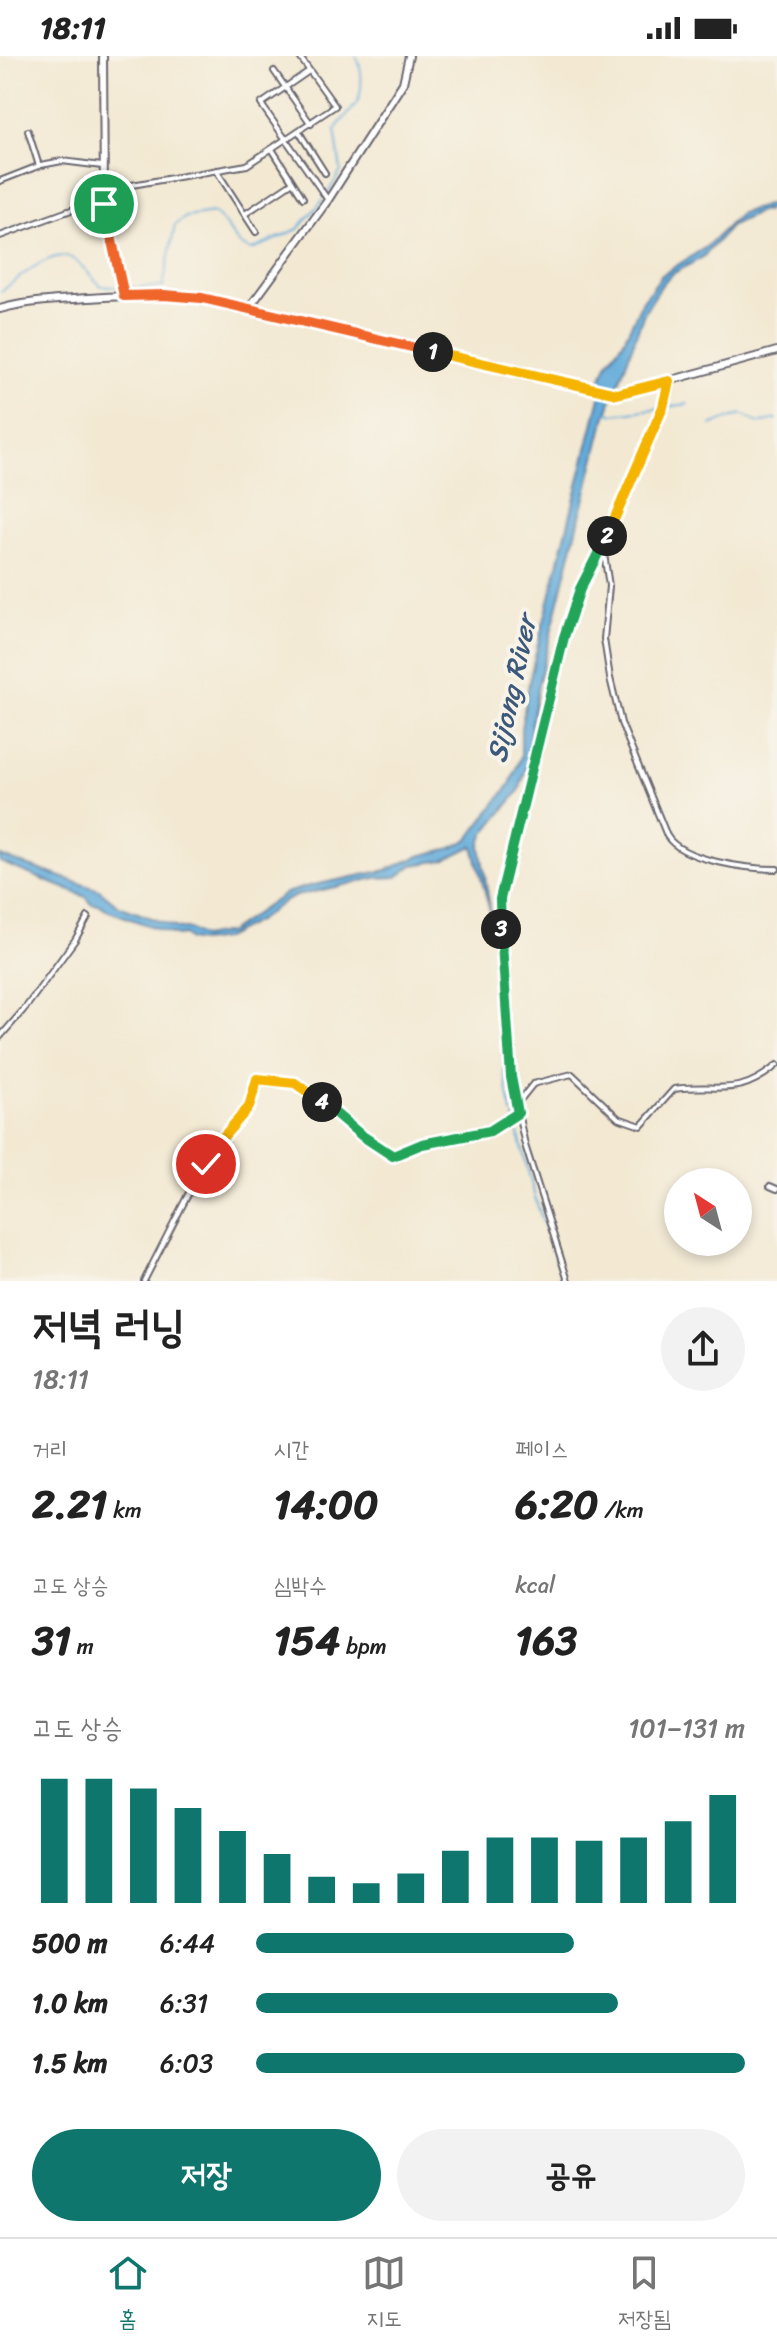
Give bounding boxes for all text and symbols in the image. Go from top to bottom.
text: 18:11 [40,1,106,55]
pin [70,170,138,238]
icon: arrive [82,182,126,226]
pin: 1 [413,332,453,372]
text: 1 [428,332,438,371]
pin: 2 [587,516,627,556]
text: 2 [601,516,613,555]
water label: Sijong River [472,606,552,767]
pin: 3 [481,909,521,949]
text: 3 [495,909,507,948]
pin: 4 [302,1082,342,1122]
text: 4 [315,1082,329,1121]
pin [172,1130,240,1198]
icon: check [184,1142,228,1186]
north arrow [664,1168,752,1256]
map controls [664,1168,752,1256]
text: 저녁 러닝 [32,1287,185,1365]
button: share [661,1307,745,1391]
text: 18:11 [32,1356,89,1402]
text: 거리 [32,1430,67,1469]
text: 시간 [274,1430,309,1469]
text: 페이스 [515,1430,568,1469]
text: 2.21 [32,1469,107,1540]
text: 14:00 [274,1469,378,1540]
text: 6:20 [515,1469,599,1540]
text: km [107,1491,142,1530]
text: /km [599,1491,644,1530]
text: 고도 상승 [32,1566,109,1605]
text: 심박수 [274,1566,327,1605]
text: kcal [515,1566,555,1605]
text: 31 [32,1605,71,1676]
text: 154 [274,1605,340,1676]
text: 163 [515,1605,577,1676]
text: m [71,1627,94,1666]
text: bpm [340,1627,387,1666]
text: 고도 상승 [32,1705,122,1751]
text: 101–131 m [628,1705,745,1751]
text: 500 m [32,1920,107,1966]
text: 6:44 [160,1920,215,1966]
text: 1.0 km [32,1980,108,2026]
text: 6:31 [160,1980,208,2026]
text: 1.5 km [32,2040,107,2086]
text: 6:03 [160,2040,213,2086]
button: 저장 [32,2129,381,2221]
button: 공유 [397,2129,745,2221]
tab: 홈 [106,2251,150,2338]
tab: 지도 [362,2251,406,2338]
tab: 저장됨 [618,2251,671,2338]

